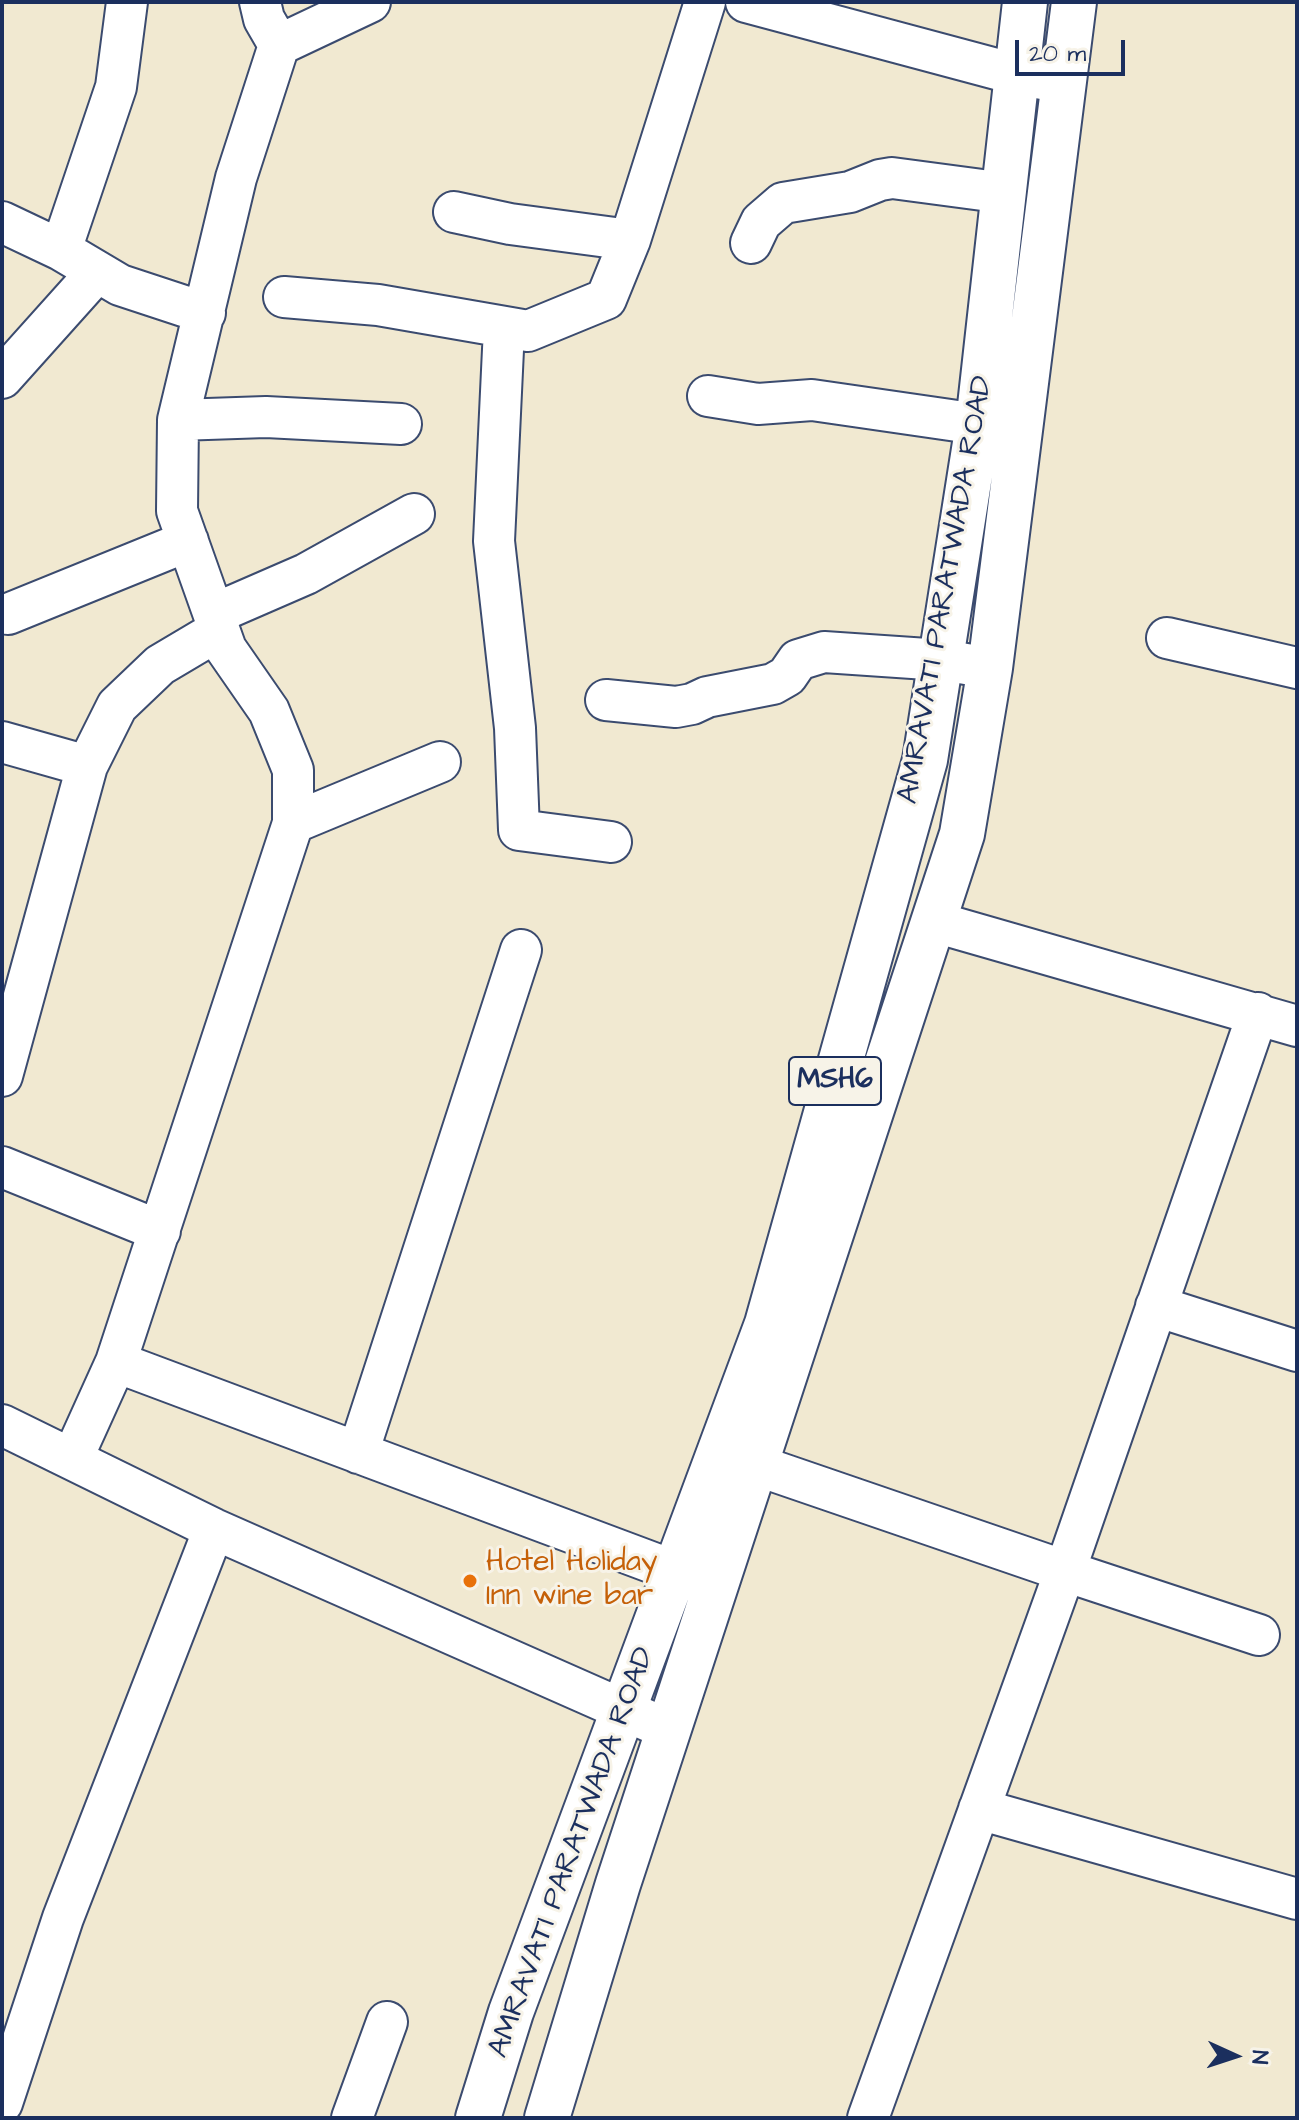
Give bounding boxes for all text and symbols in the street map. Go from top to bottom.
scale bar [1019,24,1129,74]
text: 20 m [1029,37,1086,71]
street label: AMRAVATI PARATWADA ROAD [892,373,1002,807]
road number: MSH6 [789,1057,881,1105]
place label: Hotel Holiday Inn wine bar [486,1546,658,1616]
marker: Hotel Holiday Inn wine bar [461,1572,479,1590]
street label: AMRAVATI PARATWADA ROAD [482,1643,664,2063]
north arrow [1195,2016,1275,2096]
text: N [1244,2050,1275,2065]

